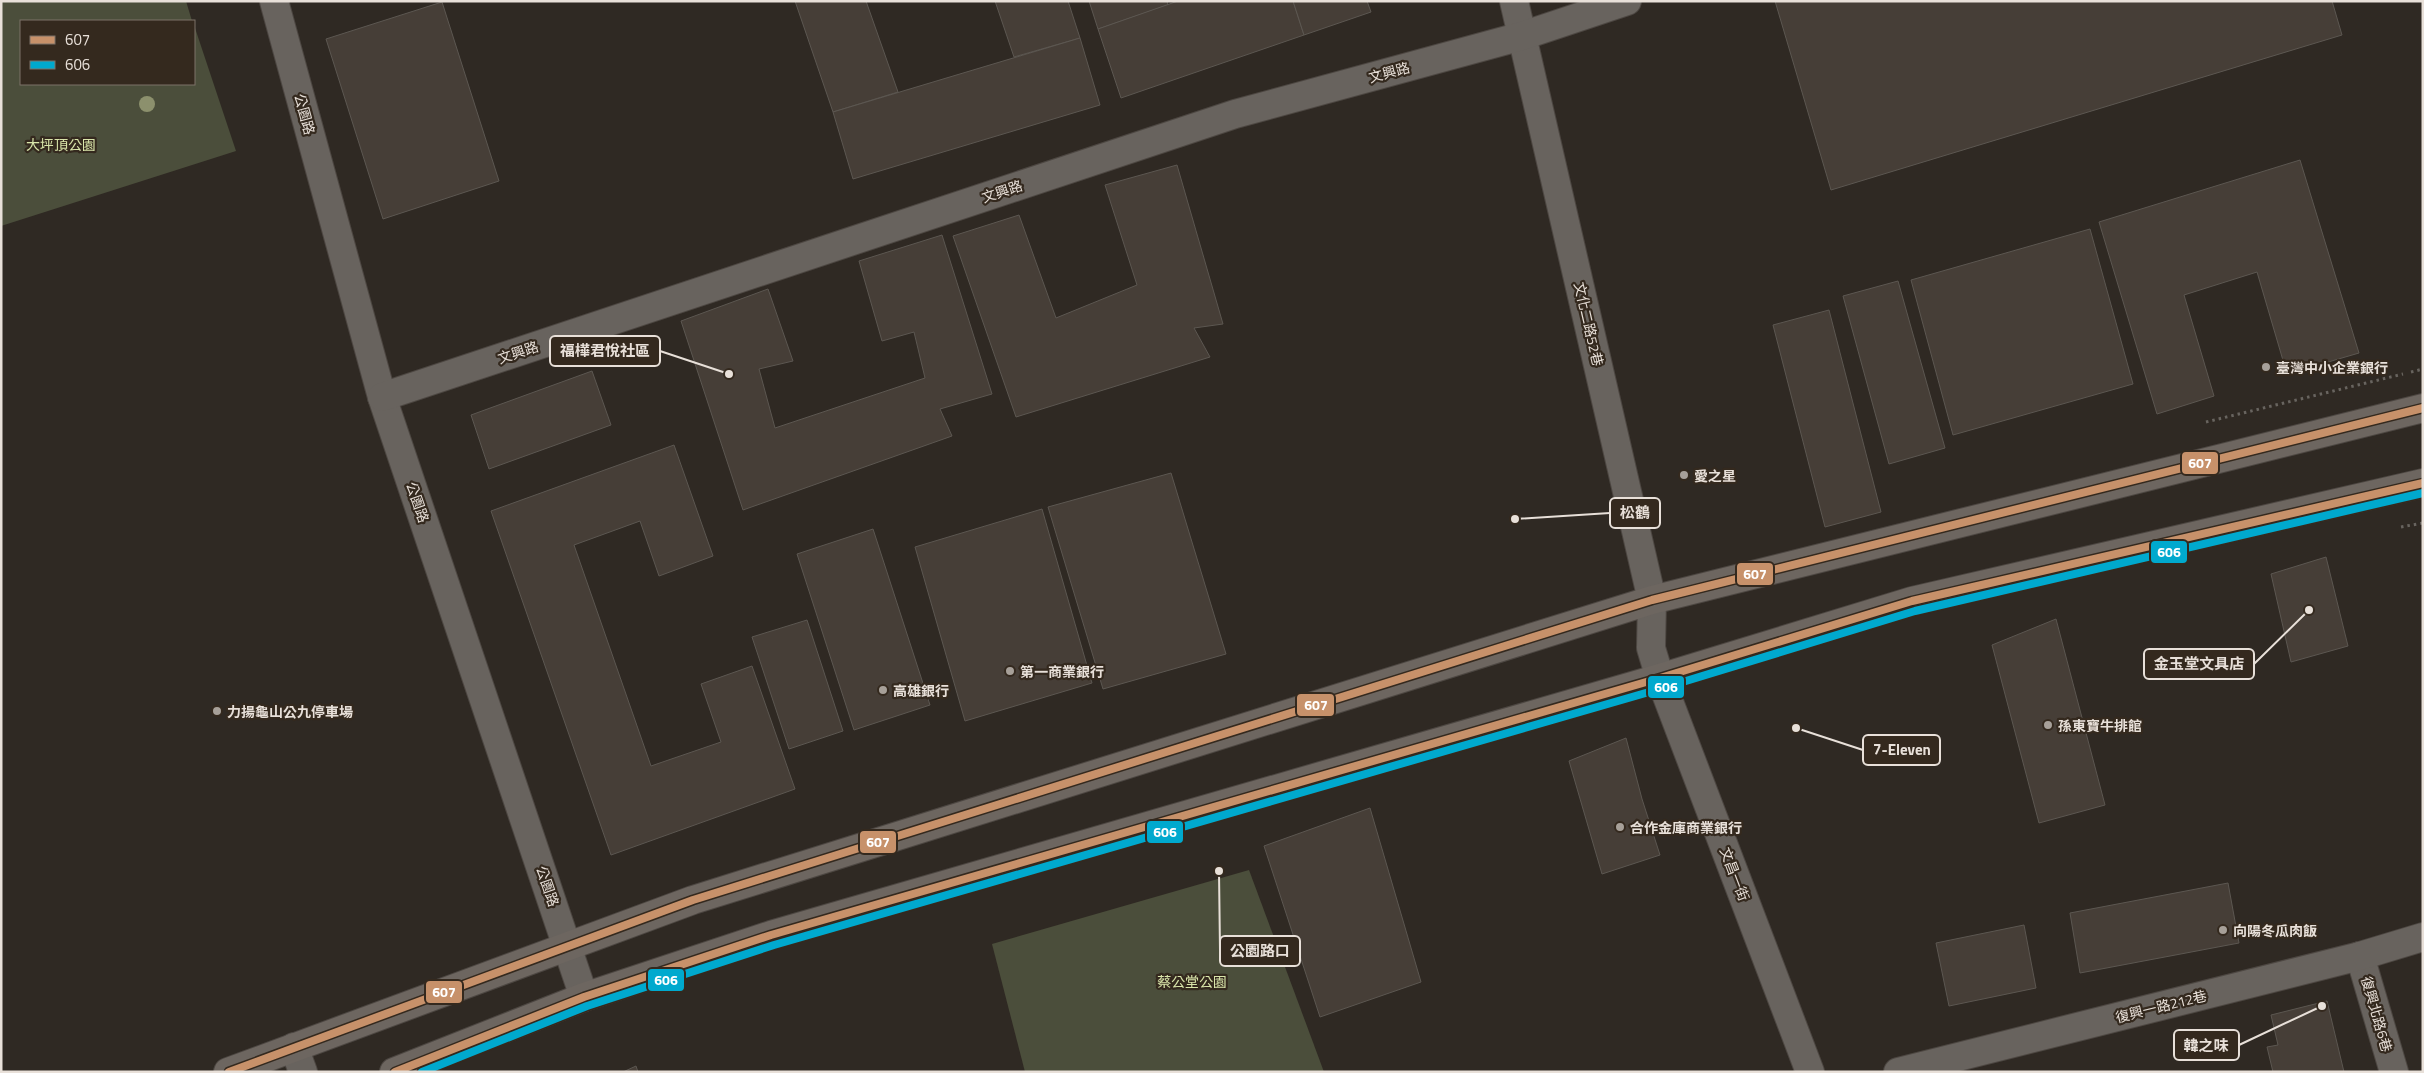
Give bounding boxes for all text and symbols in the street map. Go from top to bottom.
legend [20,20,195,85]
text: 607 [65,28,90,51]
text: 606 [65,53,90,76]
street label: 文興路 [1366,56,1412,88]
street label: 公園路 [289,91,321,137]
park label: 大坪頂公園 [26,134,96,155]
street label: 文興路 [979,175,1025,207]
street label: 文化二路52巷 [1569,280,1609,368]
street label: 文興路 [495,336,541,368]
callout: 福樺君悅社區 [550,336,660,366]
text: 福樺君悅社區 [560,339,650,362]
place label: 臺灣中小企業銀行 [2276,357,2388,378]
marker: 臺灣中小企業銀行 [2260,361,2272,373]
line badge: 607 [2181,451,2219,475]
text: 607 [2188,452,2212,473]
place label: 愛之星 [1694,465,1736,486]
marker: 愛之星 [1678,469,1690,481]
street label: 公園路 [401,479,435,525]
callout: 松鶴 [1610,498,1660,528]
text: 松鶴 [1620,501,1650,524]
line badge: 606 [2150,540,2188,564]
text: 606 [2157,541,2181,562]
line badge: 607 [1736,562,1774,586]
text: 607 [1743,563,1767,584]
callout: 金玉堂文具店 [2144,649,2254,679]
text: 金玉堂文具店 [2154,652,2244,675]
place label: 第一商業銀行 [1020,661,1104,682]
marker: 第一商業銀行 [1004,665,1016,677]
line badge: 606 [1647,675,1685,699]
text: 606 [1654,676,1678,697]
place label: 高雄銀行 [893,680,949,701]
marker: 高雄銀行 [877,684,889,696]
line badge: 607 [1296,693,1335,717]
text: 607 [1304,694,1328,715]
place label: 力揚龜山公九停車場 [227,701,353,722]
marker: 力揚龜山公九停車場 [211,705,223,717]
place label: 孫東寶牛排館 [2058,715,2142,736]
marker: 孫東寶牛排館 [2042,719,2054,731]
callout: 7-Eleven [1863,735,1940,765]
text: 7-Eleven [1873,738,1931,761]
place label: 合作金庫商業銀行 [1630,817,1742,838]
line badge: 606 [1146,820,1184,844]
text: 606 [1153,821,1177,842]
marker: 合作金庫商業銀行 [1614,821,1626,833]
line badge: 607 [859,830,897,854]
text: 607 [866,831,890,852]
street label: 文昌一街 [1715,844,1755,904]
street label: 公園路 [531,863,565,909]
place label: 向陽冬瓜肉飯 [2233,920,2317,941]
marker: 向陽冬瓜肉飯 [2217,924,2229,936]
callout: 公園路口 [1220,936,1300,966]
text: 公園路口 [1230,939,1290,962]
line badge: 606 [647,968,685,992]
text: 606 [654,969,678,990]
park label: 蔡公堂公園 [1157,971,1227,992]
street label: 復興北路6巷 [2356,974,2398,1054]
line badge: 607 [425,980,463,1004]
text: 607 [432,981,456,1002]
street label: 復興一路212巷 [2113,984,2209,1028]
callout: 韓之味 [2174,1030,2239,1060]
text: 韓之味 [2183,1034,2229,1057]

